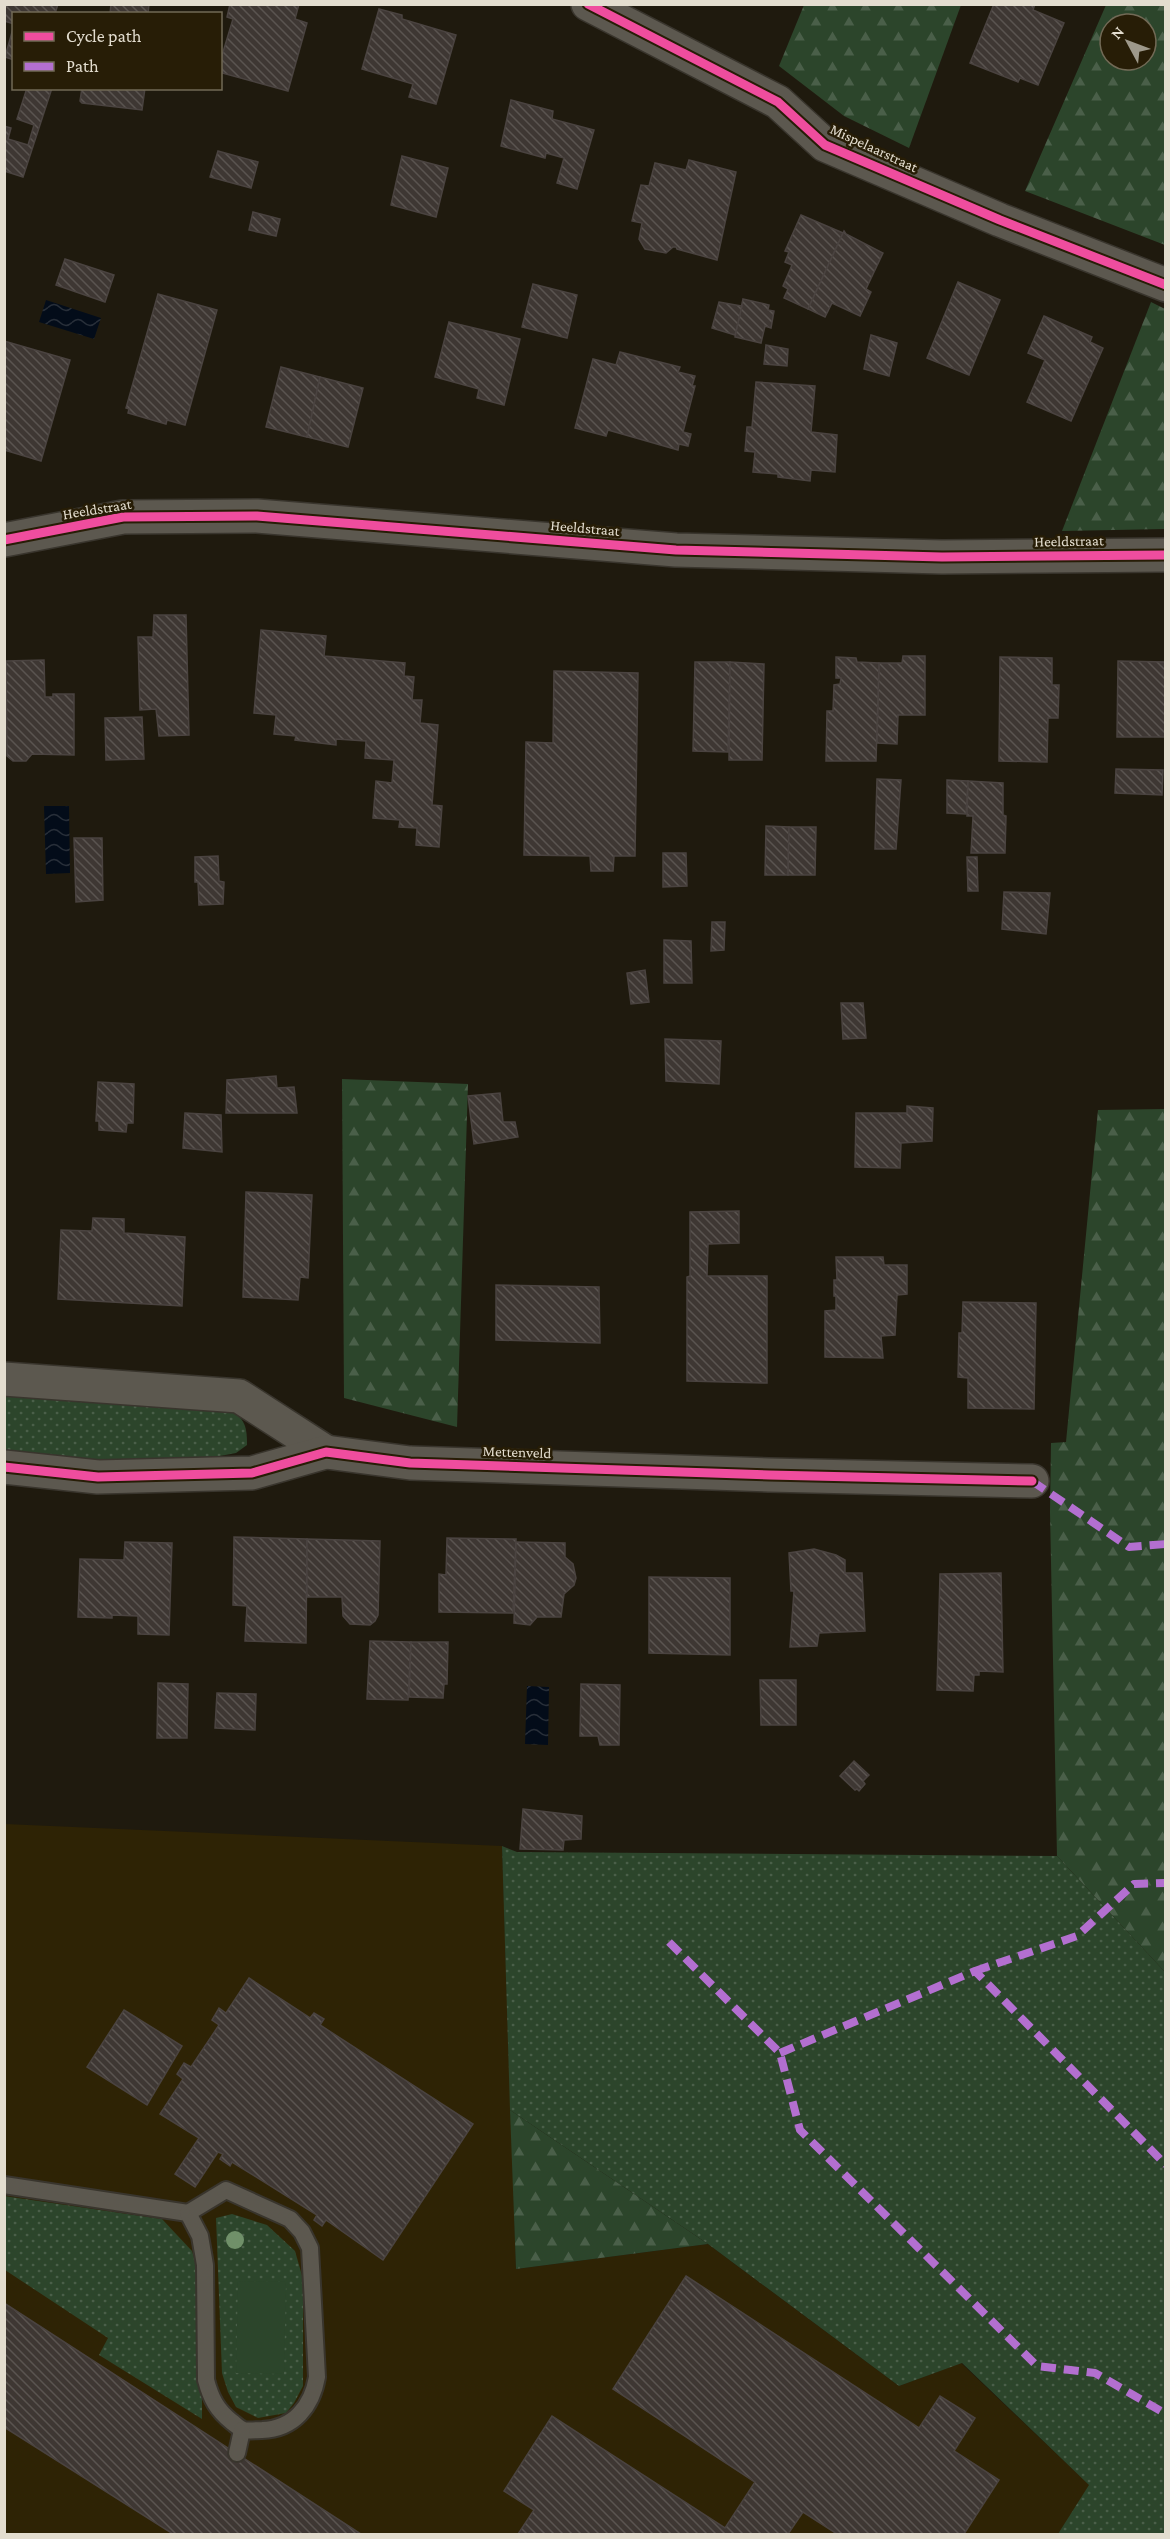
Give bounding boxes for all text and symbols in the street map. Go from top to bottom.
legend [12,12,222,90]
north arrow [1098,12,1158,72]
text: N [1107,23,1127,42]
text: Cycle path [66,26,142,46]
text: Path [66,56,99,76]
street label: Mispelaarstraat [827,121,921,177]
street label: Heeldstraat [61,495,134,522]
street label: Heeldstraat [550,517,621,539]
street label: Heeldstraat [1034,532,1105,550]
street label: Mettenveld [482,1443,552,1461]

